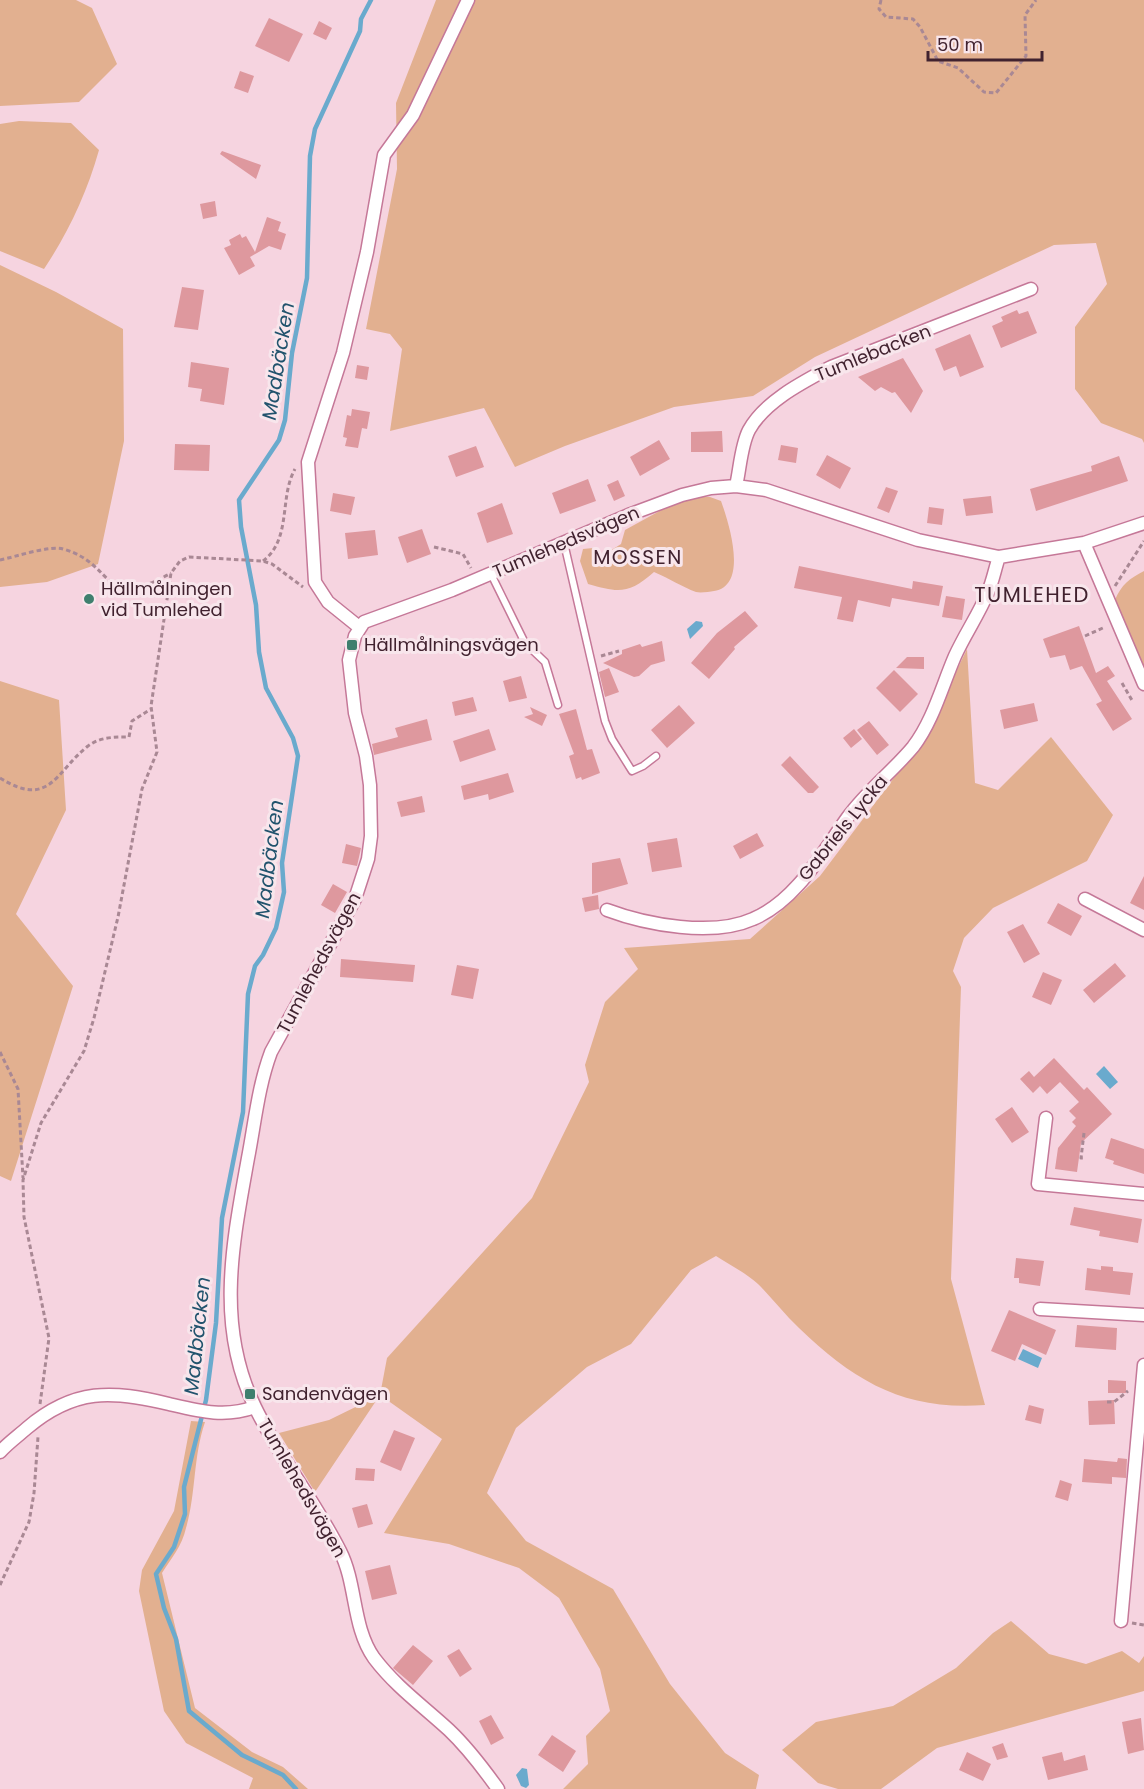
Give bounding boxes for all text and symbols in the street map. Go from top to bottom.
scale bar [928,24,1042,62]
text: 50 m [937,32,983,57]
water label: Madbäcken [255,300,301,422]
street label: Tumlebacken [811,318,934,387]
street label: Tumlehedsvägen [489,499,643,584]
district label: MOSSEN [593,543,683,571]
place label: Hällmålningen vid Tumlehed [101,576,232,622]
district label: TUMLEHED [974,580,1090,609]
marker: Hällmålningen vid Tumlehed [82,592,96,606]
place label: Hällmålningsvägen [364,632,539,657]
marker: Hällmålningsvägen [345,638,359,652]
street label: Gabriels Lycka [792,769,893,886]
water label: Madbäcken [248,798,290,920]
street label: Tumlehedsvägen [271,888,366,1038]
water label: Madbäcken [177,1275,217,1397]
place label: Sandenvägen [262,1381,388,1406]
marker: Sandenvägen [243,1387,257,1401]
street label: Tumlehedsvägen [252,1414,352,1562]

